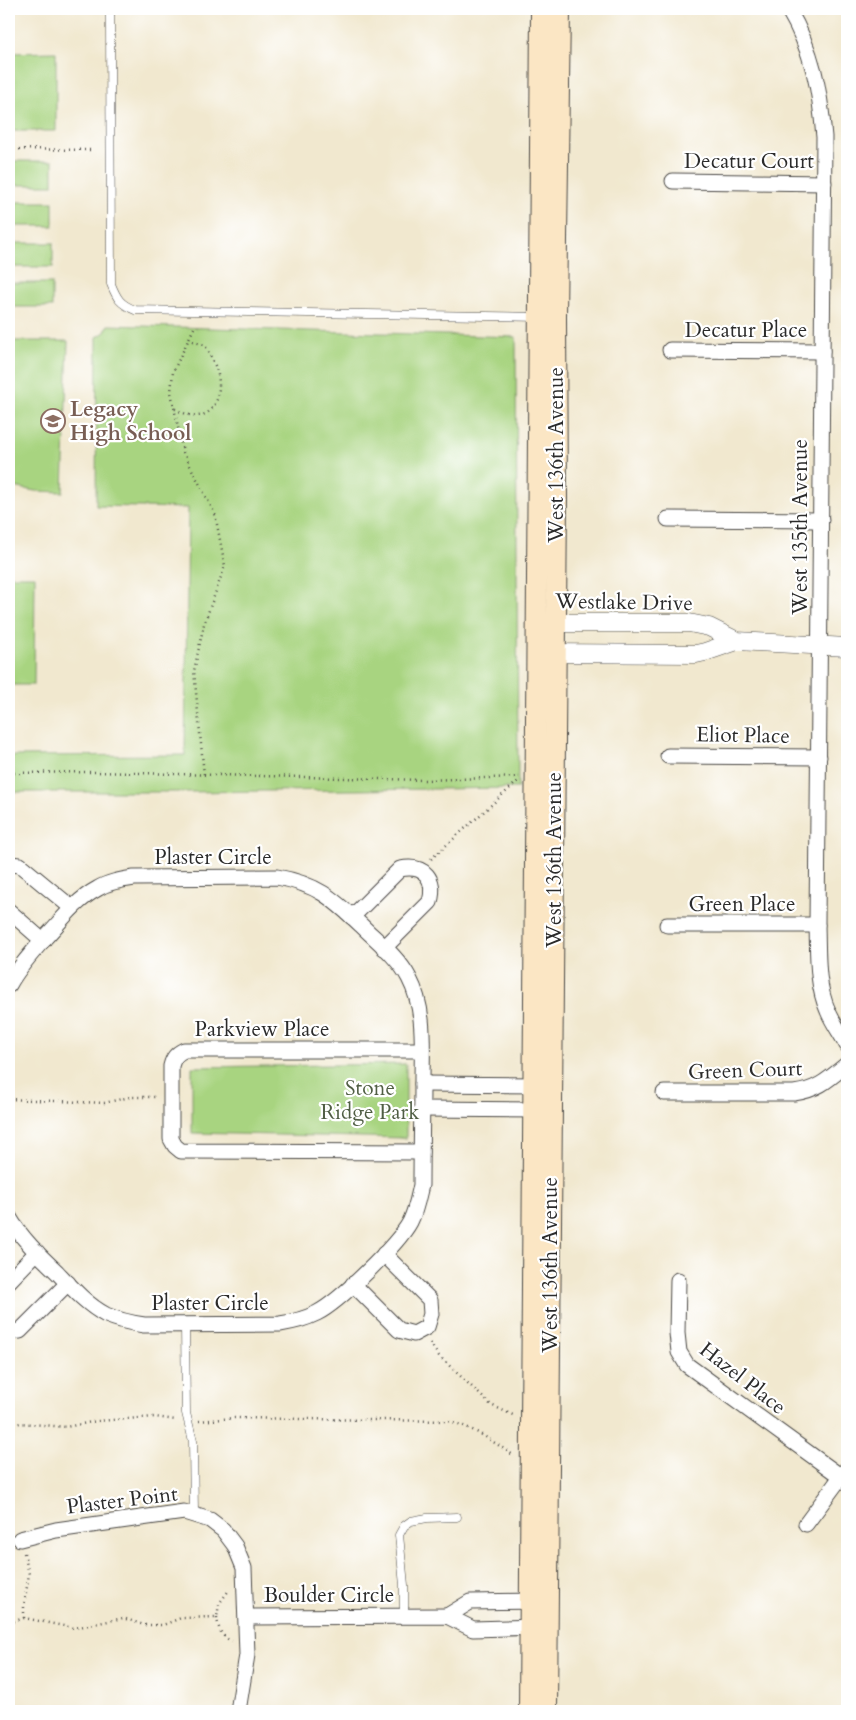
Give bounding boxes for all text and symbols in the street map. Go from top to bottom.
street label: Decatur Court [684,147,814,176]
street label: Decatur Place [685,316,807,345]
street label: West 136th Avenue [542,367,571,544]
place label: Legacy High School [70,395,191,448]
school or university icon: Legacy High School [40,408,66,434]
street label: West 135th Avenue [786,439,815,616]
street label: Westlake Drive [554,587,693,618]
street label: Eliot Place [696,720,790,751]
street label: West 136th Avenue [540,772,569,949]
street label: Plaster Circle [154,843,272,872]
street label: Green Place [689,890,795,919]
street label: Parkview Place [195,1015,329,1044]
street label: Green Court [687,1054,803,1087]
park label: Stone Ridge Park [321,1074,420,1127]
street label: West 136th Avenue [536,1177,565,1354]
street label: Plaster Circle [151,1289,269,1318]
street label: Hazel Place [693,1335,792,1421]
street label: Plaster Point [65,1479,180,1522]
street label: Boulder Circle [264,1581,394,1610]

